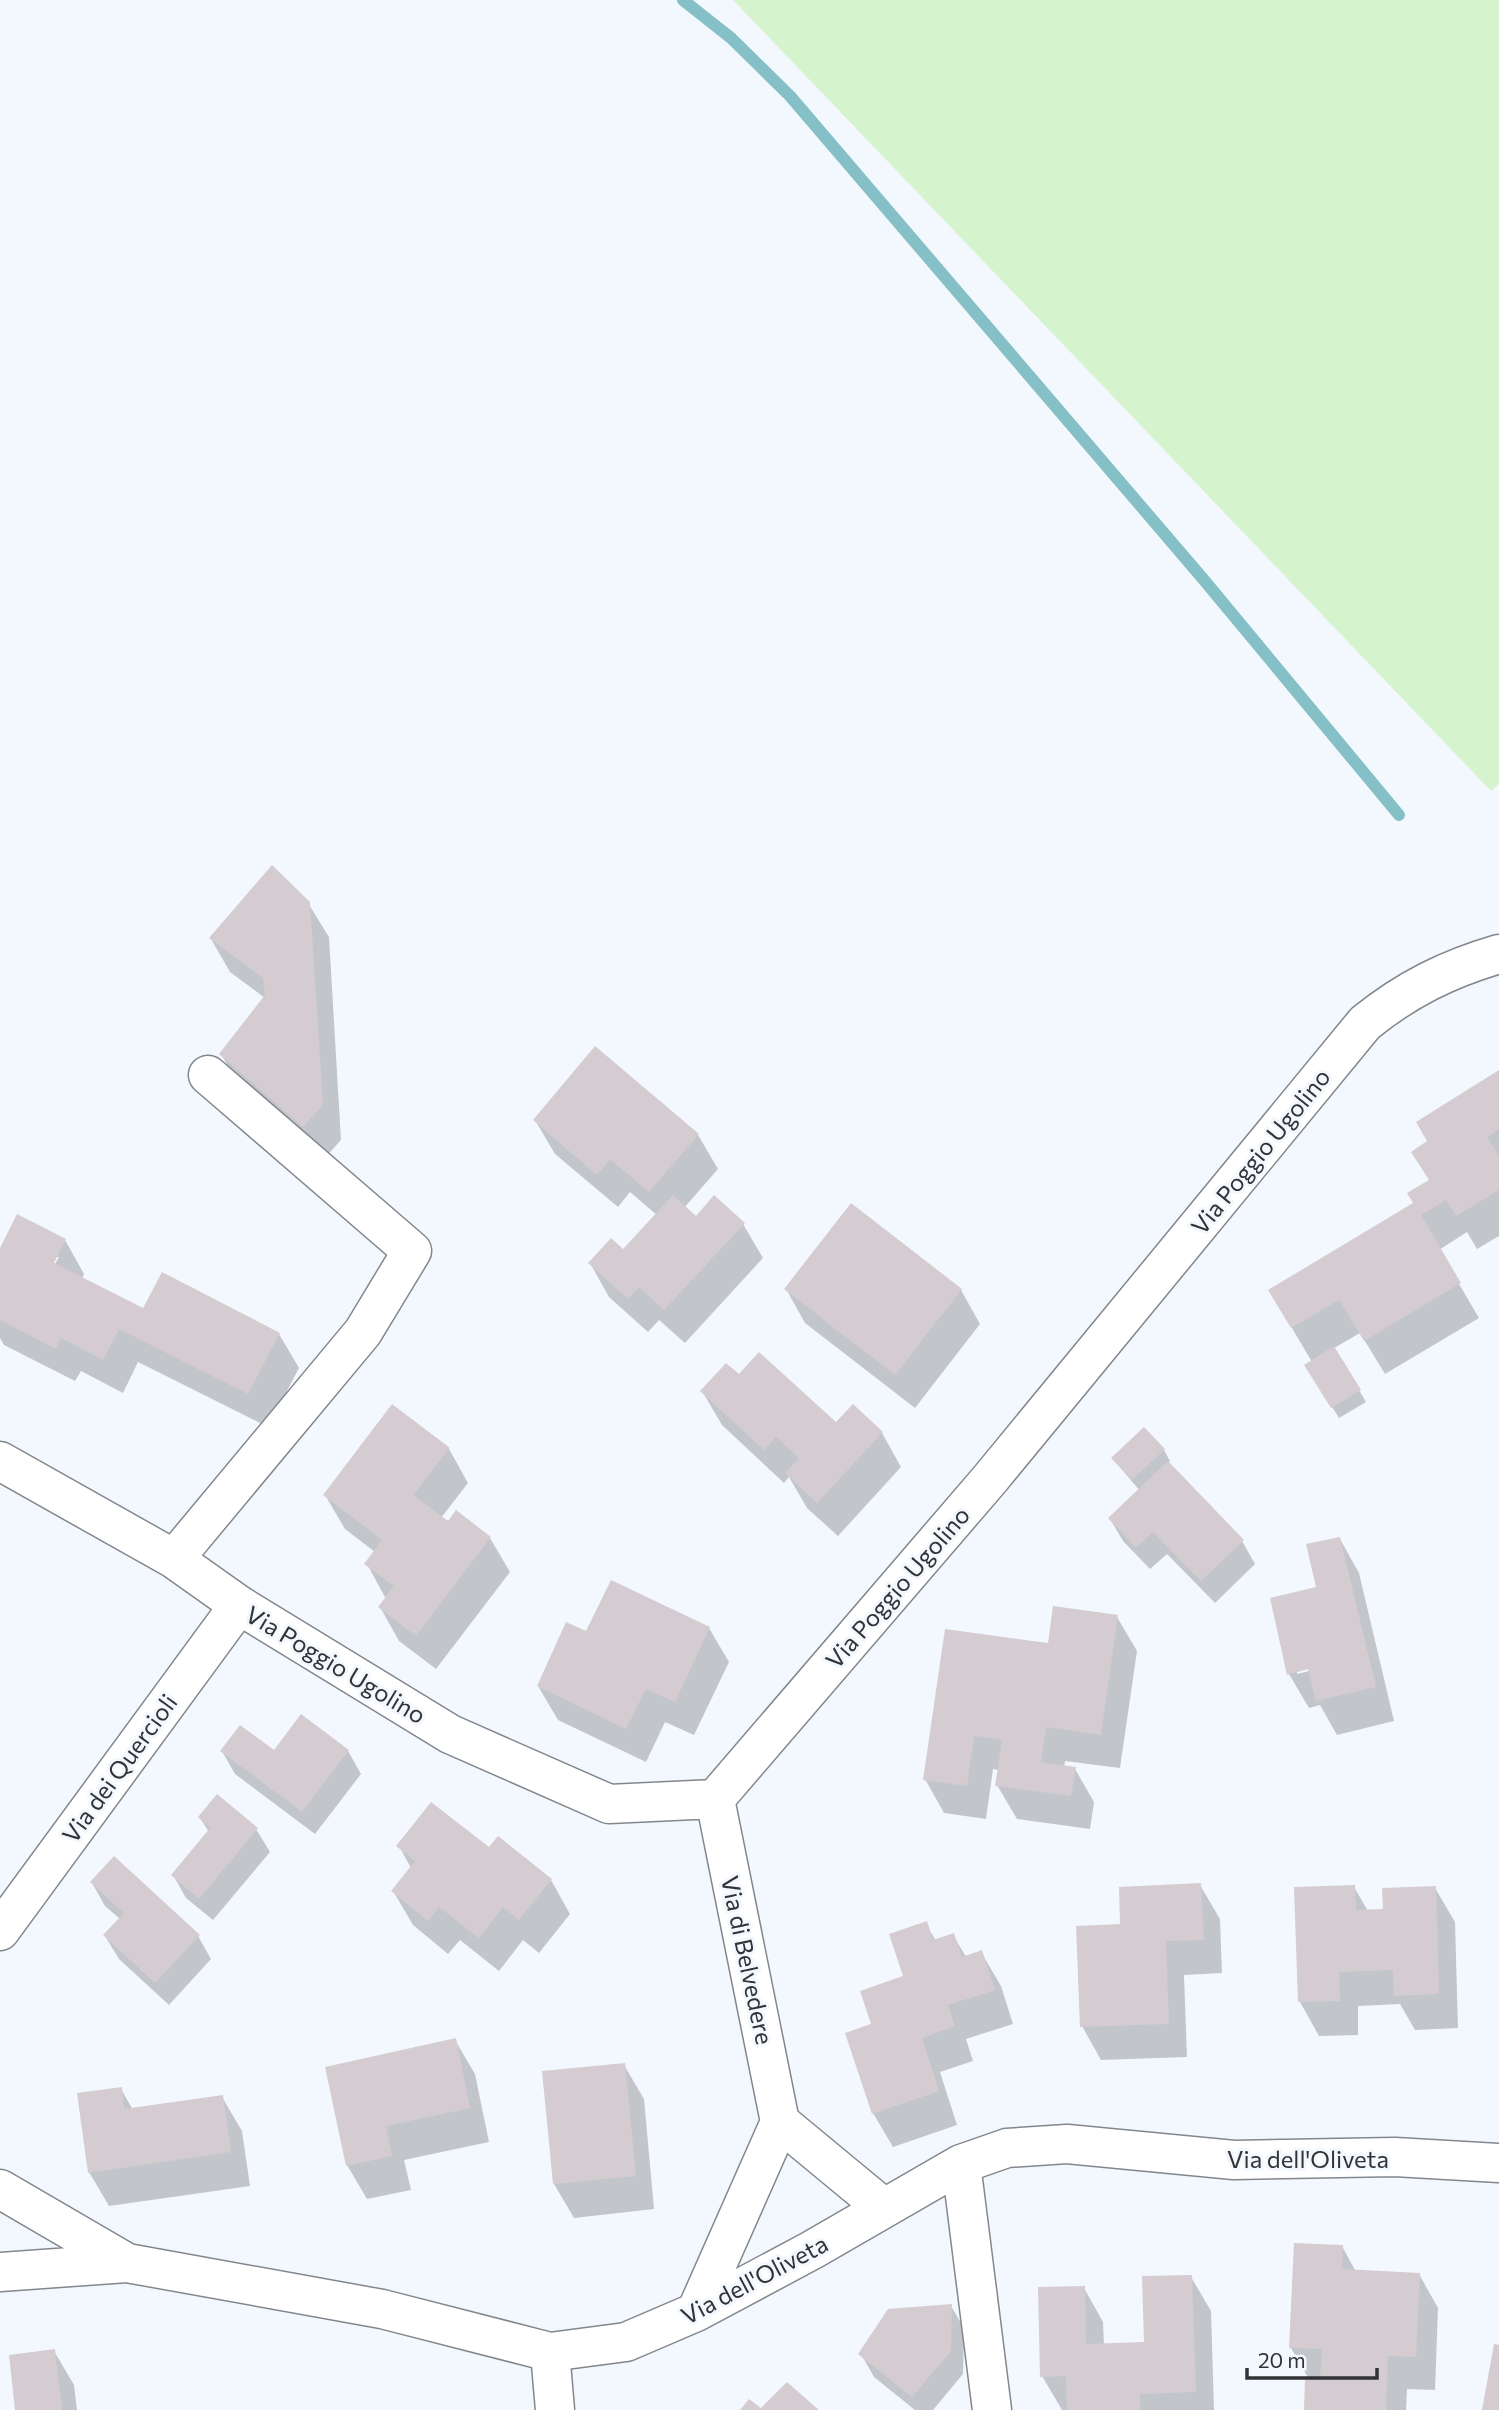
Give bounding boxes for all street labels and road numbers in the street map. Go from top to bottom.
street label: Via Poggio Ugolino [1184,1062,1336,1240]
street label: Via Poggio Ugolino [819,1500,975,1674]
street label: Via Poggio Ugolino [241,1599,431,1729]
street label: Via dei Quercioli [55,1688,183,1848]
street label: Via di Belvedere [716,1873,780,2047]
street label: Via dell'Oliveta [1227,2144,1389,2173]
street label: Via dell'Oliveta [676,2228,832,2330]

